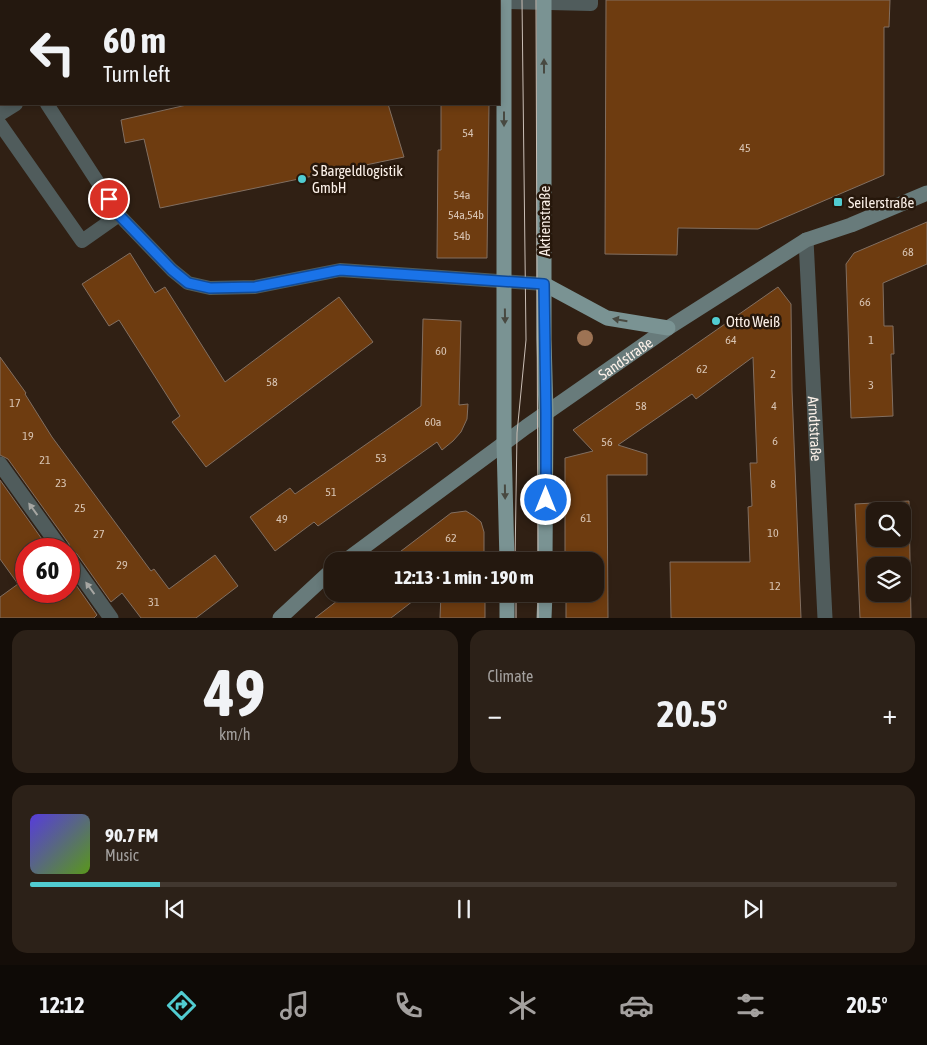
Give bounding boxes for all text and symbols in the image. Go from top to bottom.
icon: left [20,20,85,85]
text: 60 m [103,20,166,60]
one-way arrow [540,58,548,74]
text: Turn left [103,61,170,87]
one-way arrow [500,111,508,127]
house number: 54 [462,126,474,140]
house number: 45 [739,141,751,155]
place label: S Bargeldlogistik GmbH [312,162,403,196]
marker: S Bargeldlogistik GmbH [296,173,308,185]
pin [88,178,130,220]
icon: arrive [95,185,123,213]
street label: Aktienstraße [536,186,553,256]
house number: 54a [454,188,470,202]
place label: Seilerstraße [848,194,914,211]
marker: Seilerstraße [832,196,844,208]
house number: 54a,54b [448,208,484,222]
house number: 54b [454,229,471,243]
house number: 68 [902,245,914,259]
house number: 66 [859,295,871,309]
one-way arrow [501,308,509,324]
place label: Otto Weiß [726,313,780,330]
marker: Otto Weiß [710,315,722,327]
one-way arrow [611,316,627,324]
street label: Sandstraße [595,333,656,383]
house number: 64 [725,333,737,347]
house number: 1 [868,333,874,347]
house number: 60 [435,344,447,358]
house number: 62 [696,362,708,376]
house number: 2 [770,367,776,381]
house number: 58 [266,375,278,389]
house number: 3 [868,378,874,392]
house number: 17 [9,396,21,410]
street label: Arndtstraße [805,396,826,462]
house number: 58 [635,399,647,413]
house number: 4 [771,399,777,413]
house number: 60a [425,415,441,429]
house number: 19 [22,429,34,443]
house number: 6 [772,434,778,448]
house number: 56 [601,435,613,449]
house number: 53 [375,451,387,465]
house number: 21 [39,453,51,467]
position arrow [519,473,571,525]
house number: 23 [55,476,67,490]
house number: 8 [770,477,776,491]
one-way arrow [501,484,509,500]
house number: 51 [325,485,337,499]
house number: 25 [74,501,86,515]
one-way arrow [28,502,38,516]
map controls [866,502,911,602]
button: search [866,502,911,547]
house number: 61 [580,511,592,525]
house number: 49 [276,512,288,526]
house number: 10 [767,526,779,540]
house number: 27 [93,527,105,541]
house number: 62 [445,531,457,545]
speed limit sign: 60 [15,538,80,603]
button: layers [866,557,911,602]
house number: 29 [116,558,128,572]
text: 12:13 · 1 min · 190 m [394,566,534,588]
house number: 12 [769,579,781,593]
one-way arrow [85,581,95,595]
house number: 31 [148,595,160,609]
text: 49 [204,655,265,730]
text: Climate [488,667,533,685]
text: 20.5° [657,692,728,735]
text: − [488,698,502,730]
text: + [882,698,897,730]
text: km/h [219,725,251,743]
text: 90.7 FM [105,824,158,846]
text: Music [105,846,139,864]
icon: previous [161,895,189,923]
icon: pause [450,895,478,923]
icon: next [739,895,767,923]
icon: directions [164,988,199,1023]
icon: music [277,988,312,1023]
icon: phone [391,988,426,1023]
icon: climate [505,988,540,1023]
icon: car [619,988,654,1023]
icon: filters [733,988,768,1023]
text: 12:12 [39,992,85,1018]
text: 20.5° [846,992,888,1018]

